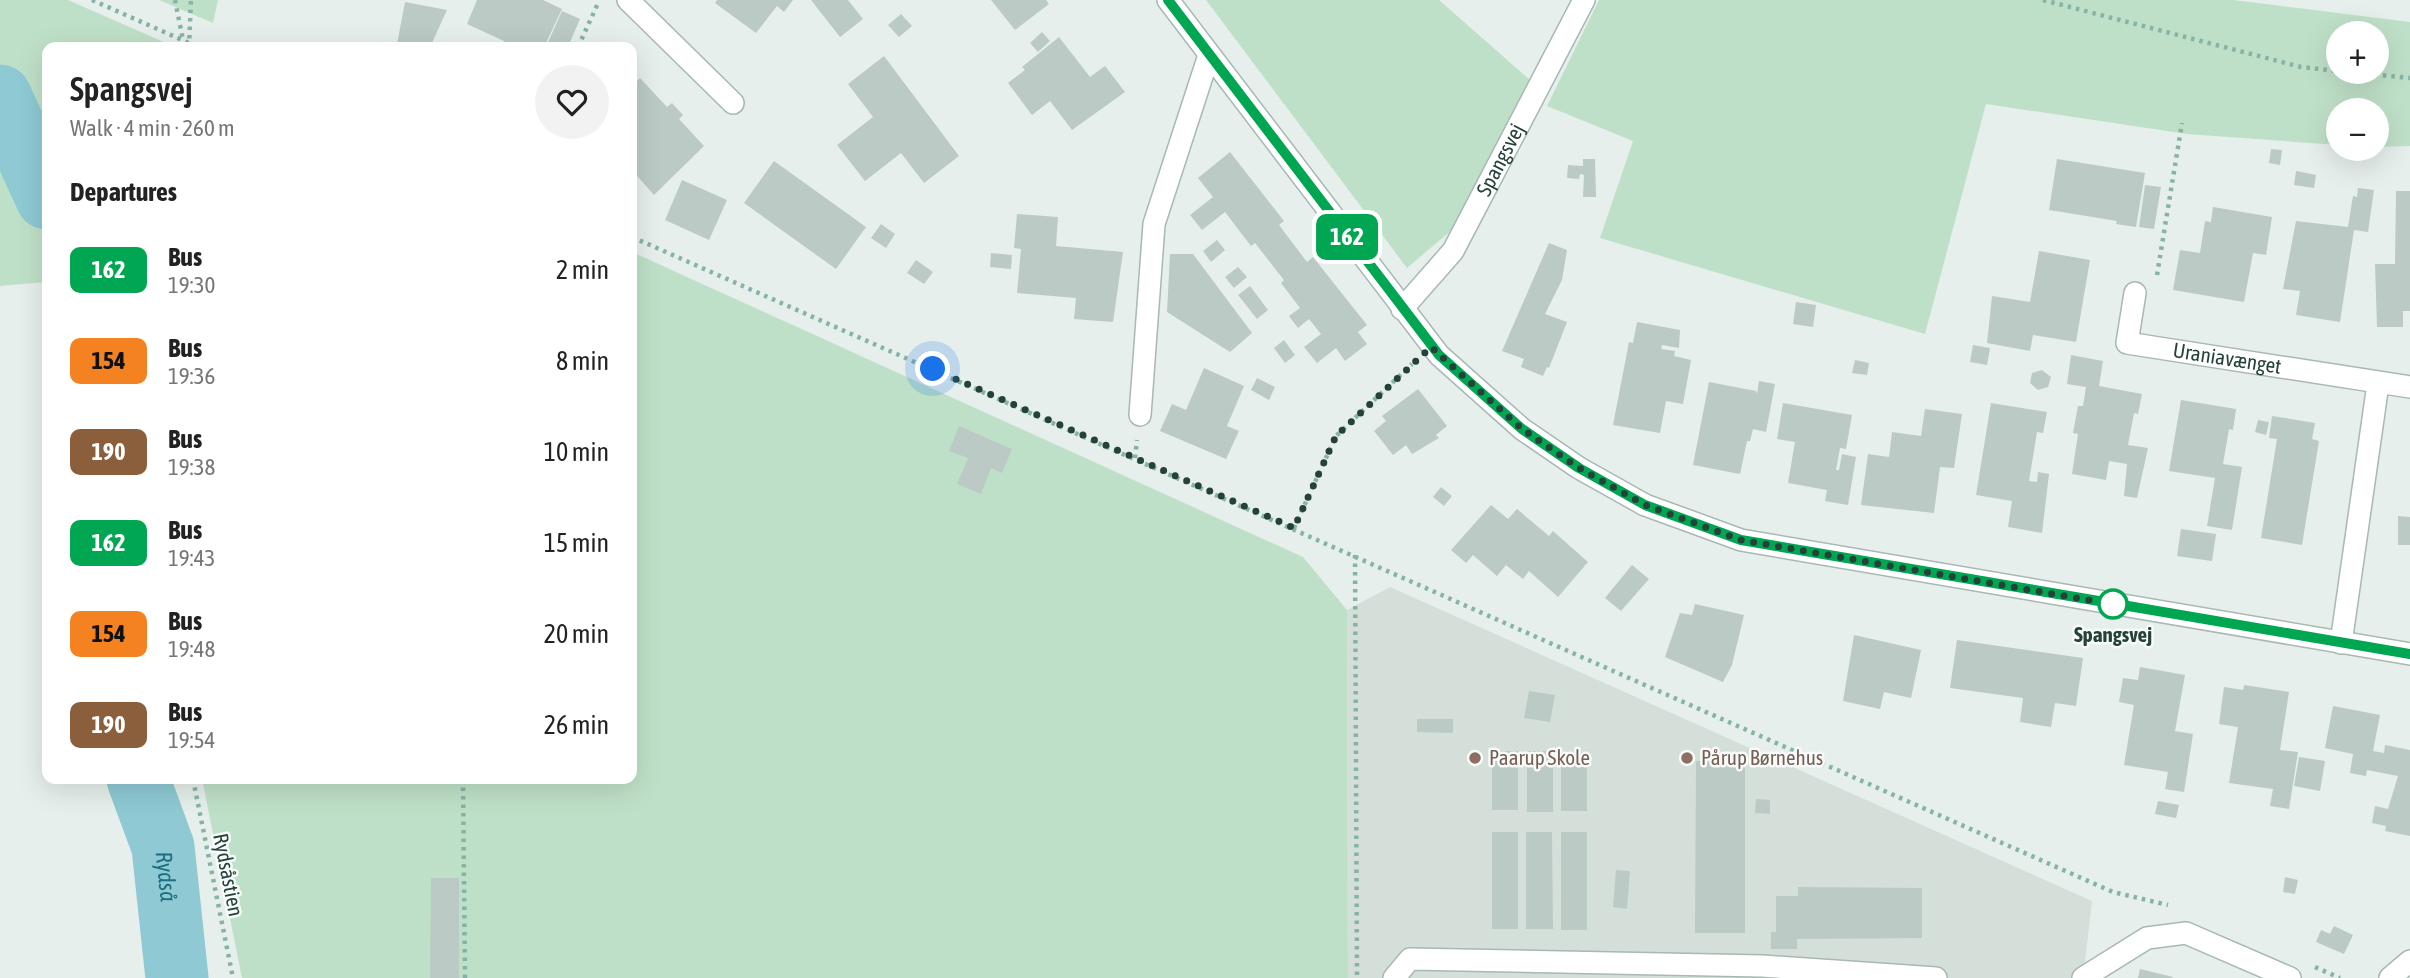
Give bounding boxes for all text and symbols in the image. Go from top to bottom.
map controls [2326,21,2389,161]
button: + [2326,21,2389,84]
button: heart [535,65,609,139]
text: Spangsvej [70,70,193,108]
button: − [2326,98,2389,161]
text: Walk · 4 min · 260 m [70,115,234,141]
street label: Spangsvej [1471,119,1528,200]
text: Departures [70,177,177,207]
line badge: 162 [1307,214,1387,260]
text: 162 [1330,223,1364,250]
text: Bus [168,242,202,272]
text: 2 min [556,255,609,285]
text: 162 [92,256,125,283]
text: 19:30 [168,272,215,298]
text: Bus [168,333,202,363]
street label: Uraniavænget [2171,337,2283,378]
text: 8 min [556,346,609,376]
text: 154 [92,347,125,374]
your location [915,351,950,386]
text: 19:36 [168,363,215,389]
text: Bus [168,424,202,454]
text: 10 min [544,437,609,467]
text: 190 [92,438,125,465]
text: 19:38 [168,454,215,480]
text: Bus [168,515,202,545]
text: 15 min [544,528,609,558]
text: 162 [92,529,125,556]
text: 19:43 [168,545,215,571]
marker: Spangsvej [2098,589,2128,619]
text: Bus [168,606,202,636]
text: 20 min [544,619,609,649]
text: 154 [92,620,125,647]
place label: Spangsvej [2074,622,2152,646]
text: 19:48 [168,636,215,662]
text: Bus [168,697,202,727]
text: 26 min [544,710,609,740]
text: 190 [92,711,125,738]
text: 19:54 [168,727,215,753]
place label: Paarup Skole [1489,745,1590,769]
place label: Pårup Børnehus [1701,745,1823,769]
marker: Paarup Skole [1467,750,1483,766]
marker: Pårup Børnehus [1679,750,1695,766]
street label: Rydsåstien [209,831,249,918]
water label: Rydså [151,850,182,903]

